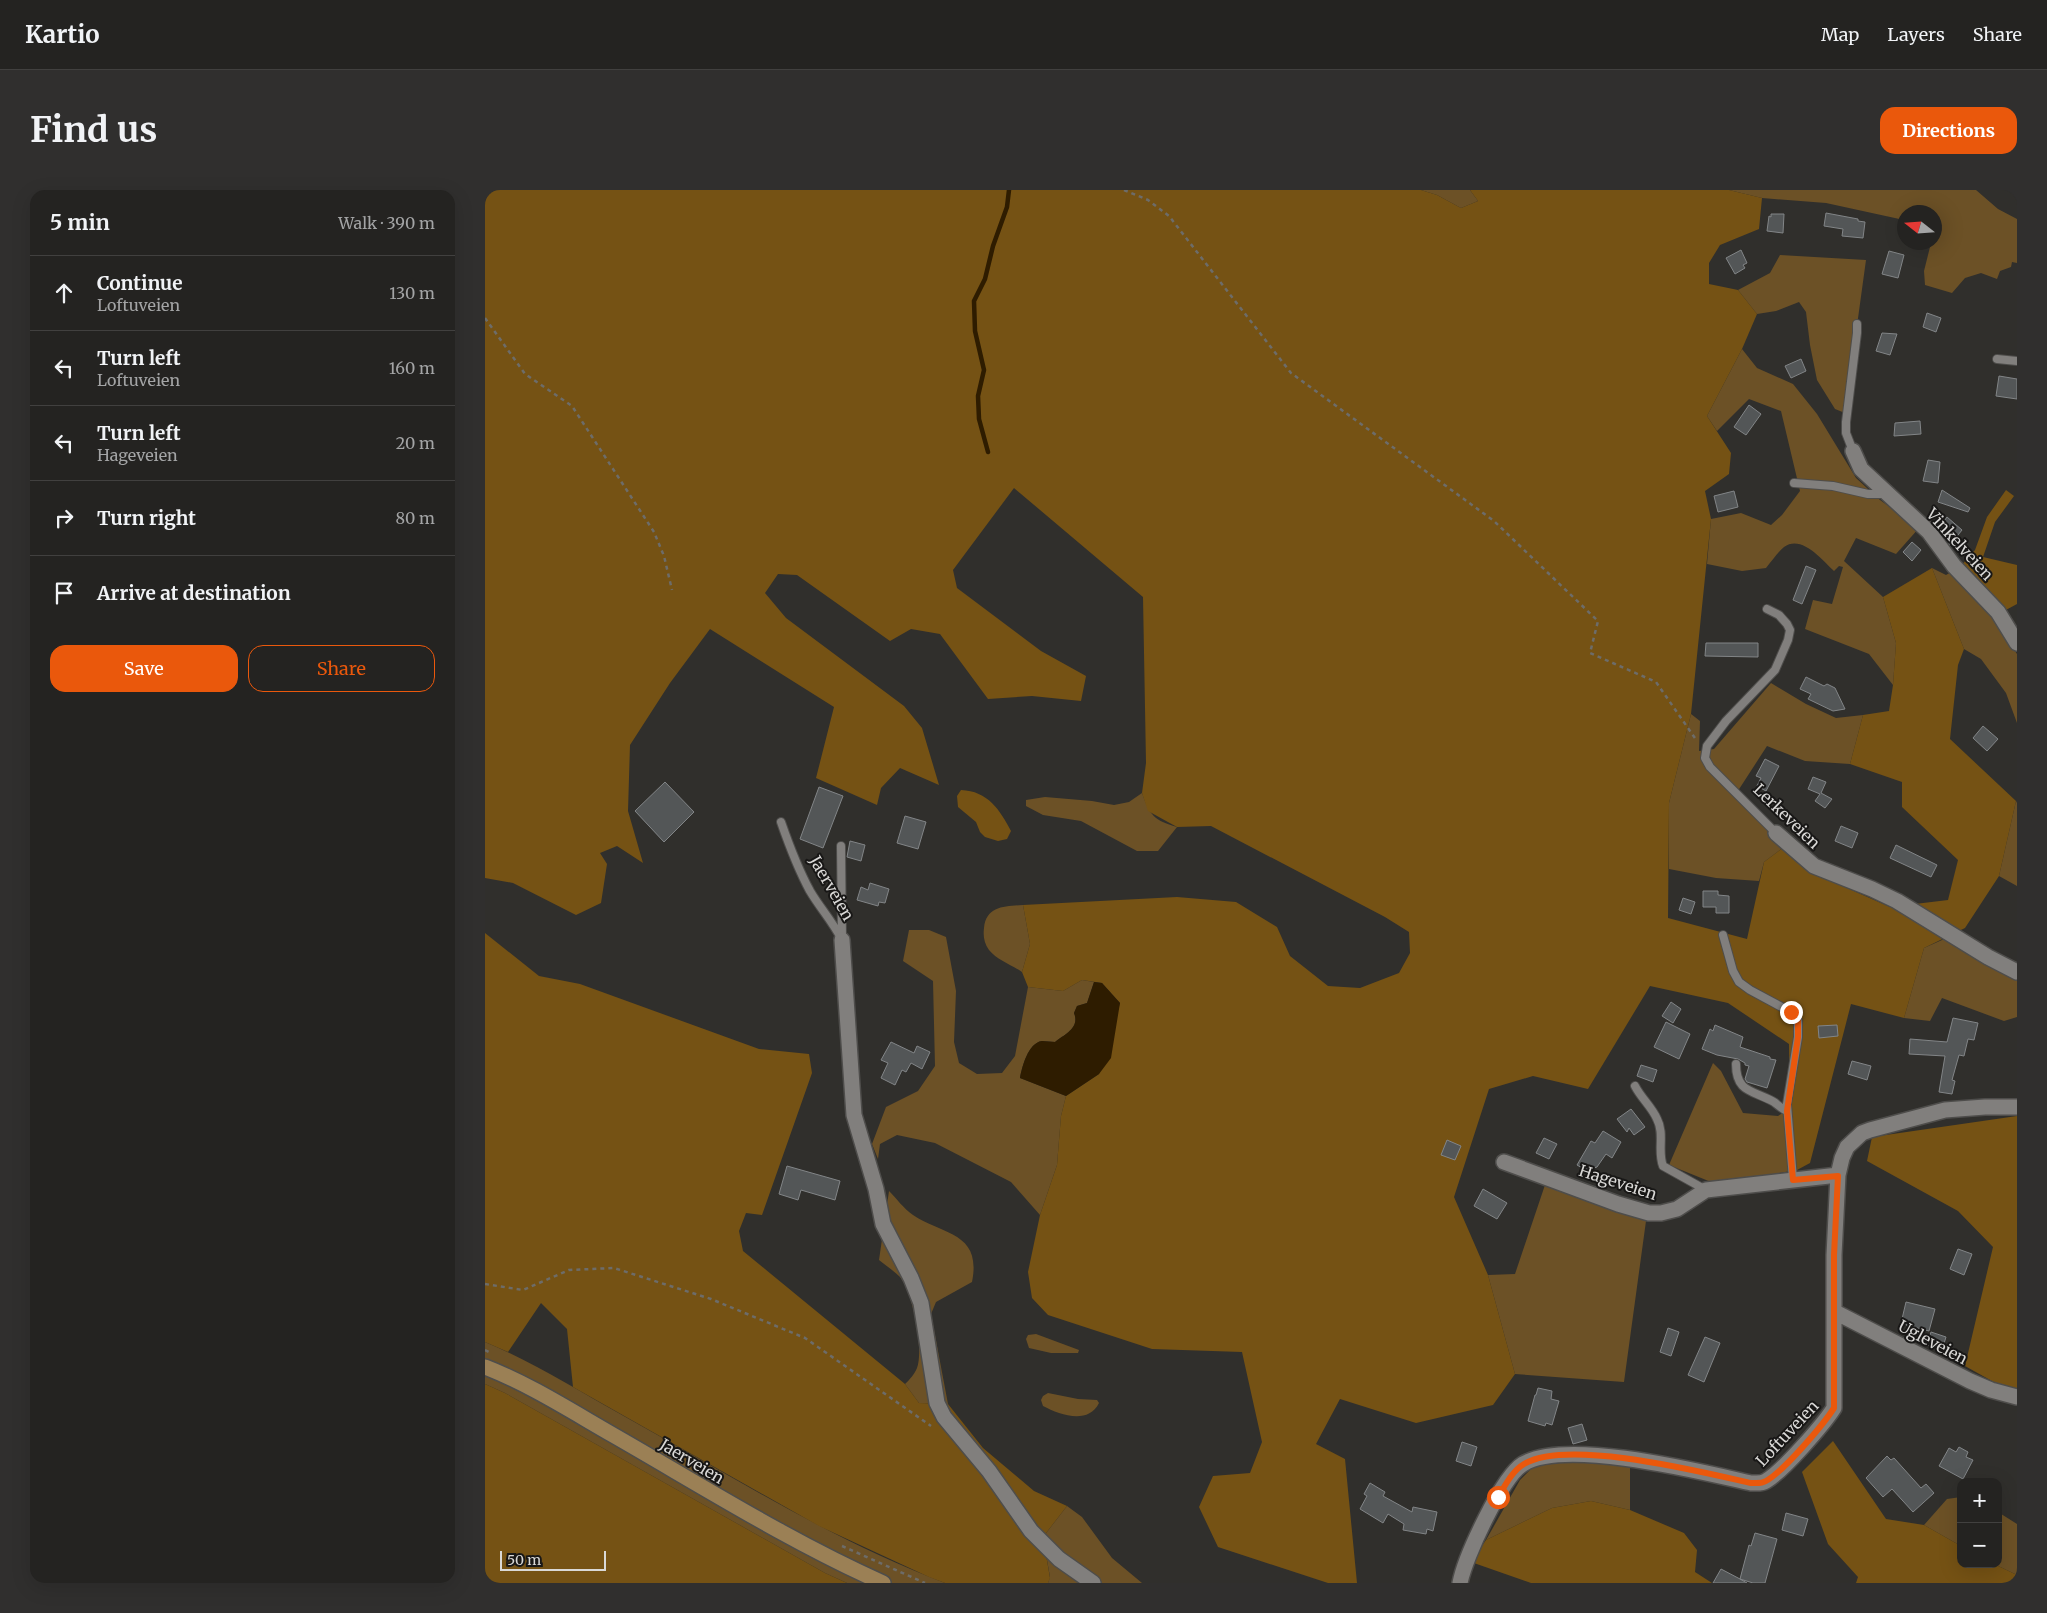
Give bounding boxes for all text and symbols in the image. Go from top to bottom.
text: Kartio [25,19,100,50]
text: Map [1821,23,1859,46]
text: Layers [1887,23,1945,46]
text: Share [1973,23,2022,46]
button: Directions [1880,107,2017,154]
text: Find us [30,108,157,152]
north arrow [1897,205,1942,250]
text: 5 min [50,209,110,236]
text: Walk · 390 m [338,213,435,233]
text: Continue [97,271,183,295]
icon: ahead [50,279,78,307]
text: 130 m [389,283,435,303]
text: Loftuveien [97,295,180,315]
text: Turn left [97,346,181,370]
icon: left [50,354,78,382]
text: 160 m [389,358,435,378]
text: Loftuveien [97,370,180,390]
text: Turn left [97,421,181,445]
icon: left [50,429,78,457]
text: 20 m [396,433,435,453]
text: Hageveien [97,445,178,465]
street label: Vinkelveien [1922,503,1998,585]
icon: right [50,504,78,532]
text: Turn right [97,506,196,530]
text: 80 m [396,508,435,528]
icon: arrive [50,579,78,607]
text: Arrive at destination [97,581,291,605]
button: Save [50,645,238,692]
button: Share [248,645,435,692]
street label: Lerkeveien [1750,779,1825,853]
street label: Jaerveien [805,851,859,924]
route end [1780,1001,1803,1024]
street label: Hageveien [1577,1160,1660,1204]
street label: Ugleveien [1895,1315,1972,1369]
street label: Loftuveien [1751,1396,1823,1470]
street label: Jaerveien [655,1434,728,1488]
map controls [1957,1478,2002,1568]
button: + [1957,1478,2002,1523]
route start [1487,1486,1510,1509]
button: − [1957,1523,2002,1568]
scale bar [500,1548,606,1571]
text: 50 m [507,1551,541,1569]

